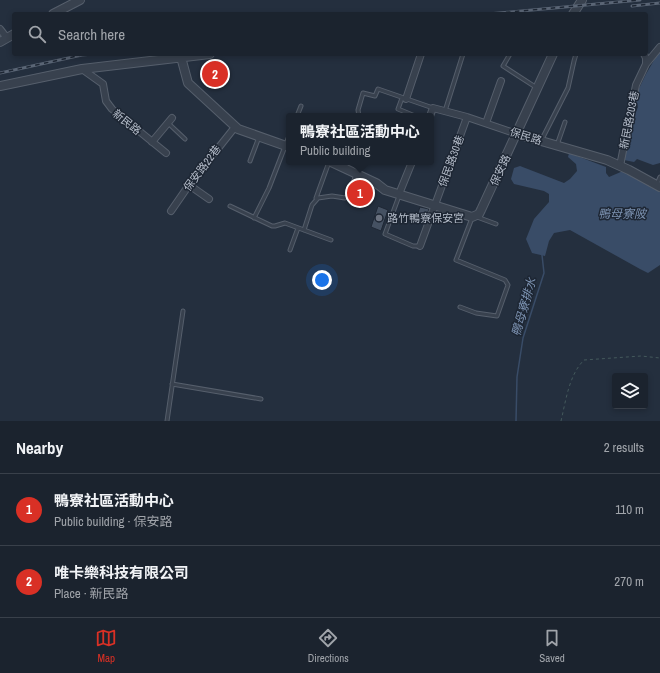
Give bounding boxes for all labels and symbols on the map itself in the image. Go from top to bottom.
pin: 2 [202,59,228,89]
street label: 新民路203巷 [616,90,642,150]
street label: 新民路 [110,106,144,138]
street label: 保民路 [508,124,544,148]
street label: 保民路30巷 [435,133,467,189]
street label: 保安路22巷 [180,142,224,194]
street label: 保安路 [487,152,513,188]
pin: 1 [347,178,373,208]
water label: 鴨母寮陂 [598,206,648,222]
place label: 路竹鴨寮保安宮 [387,211,464,225]
marker: 路竹鴨寮保安宮 [374,213,384,223]
your location [312,270,332,290]
water label: 鴨母寮排水 [508,275,540,338]

